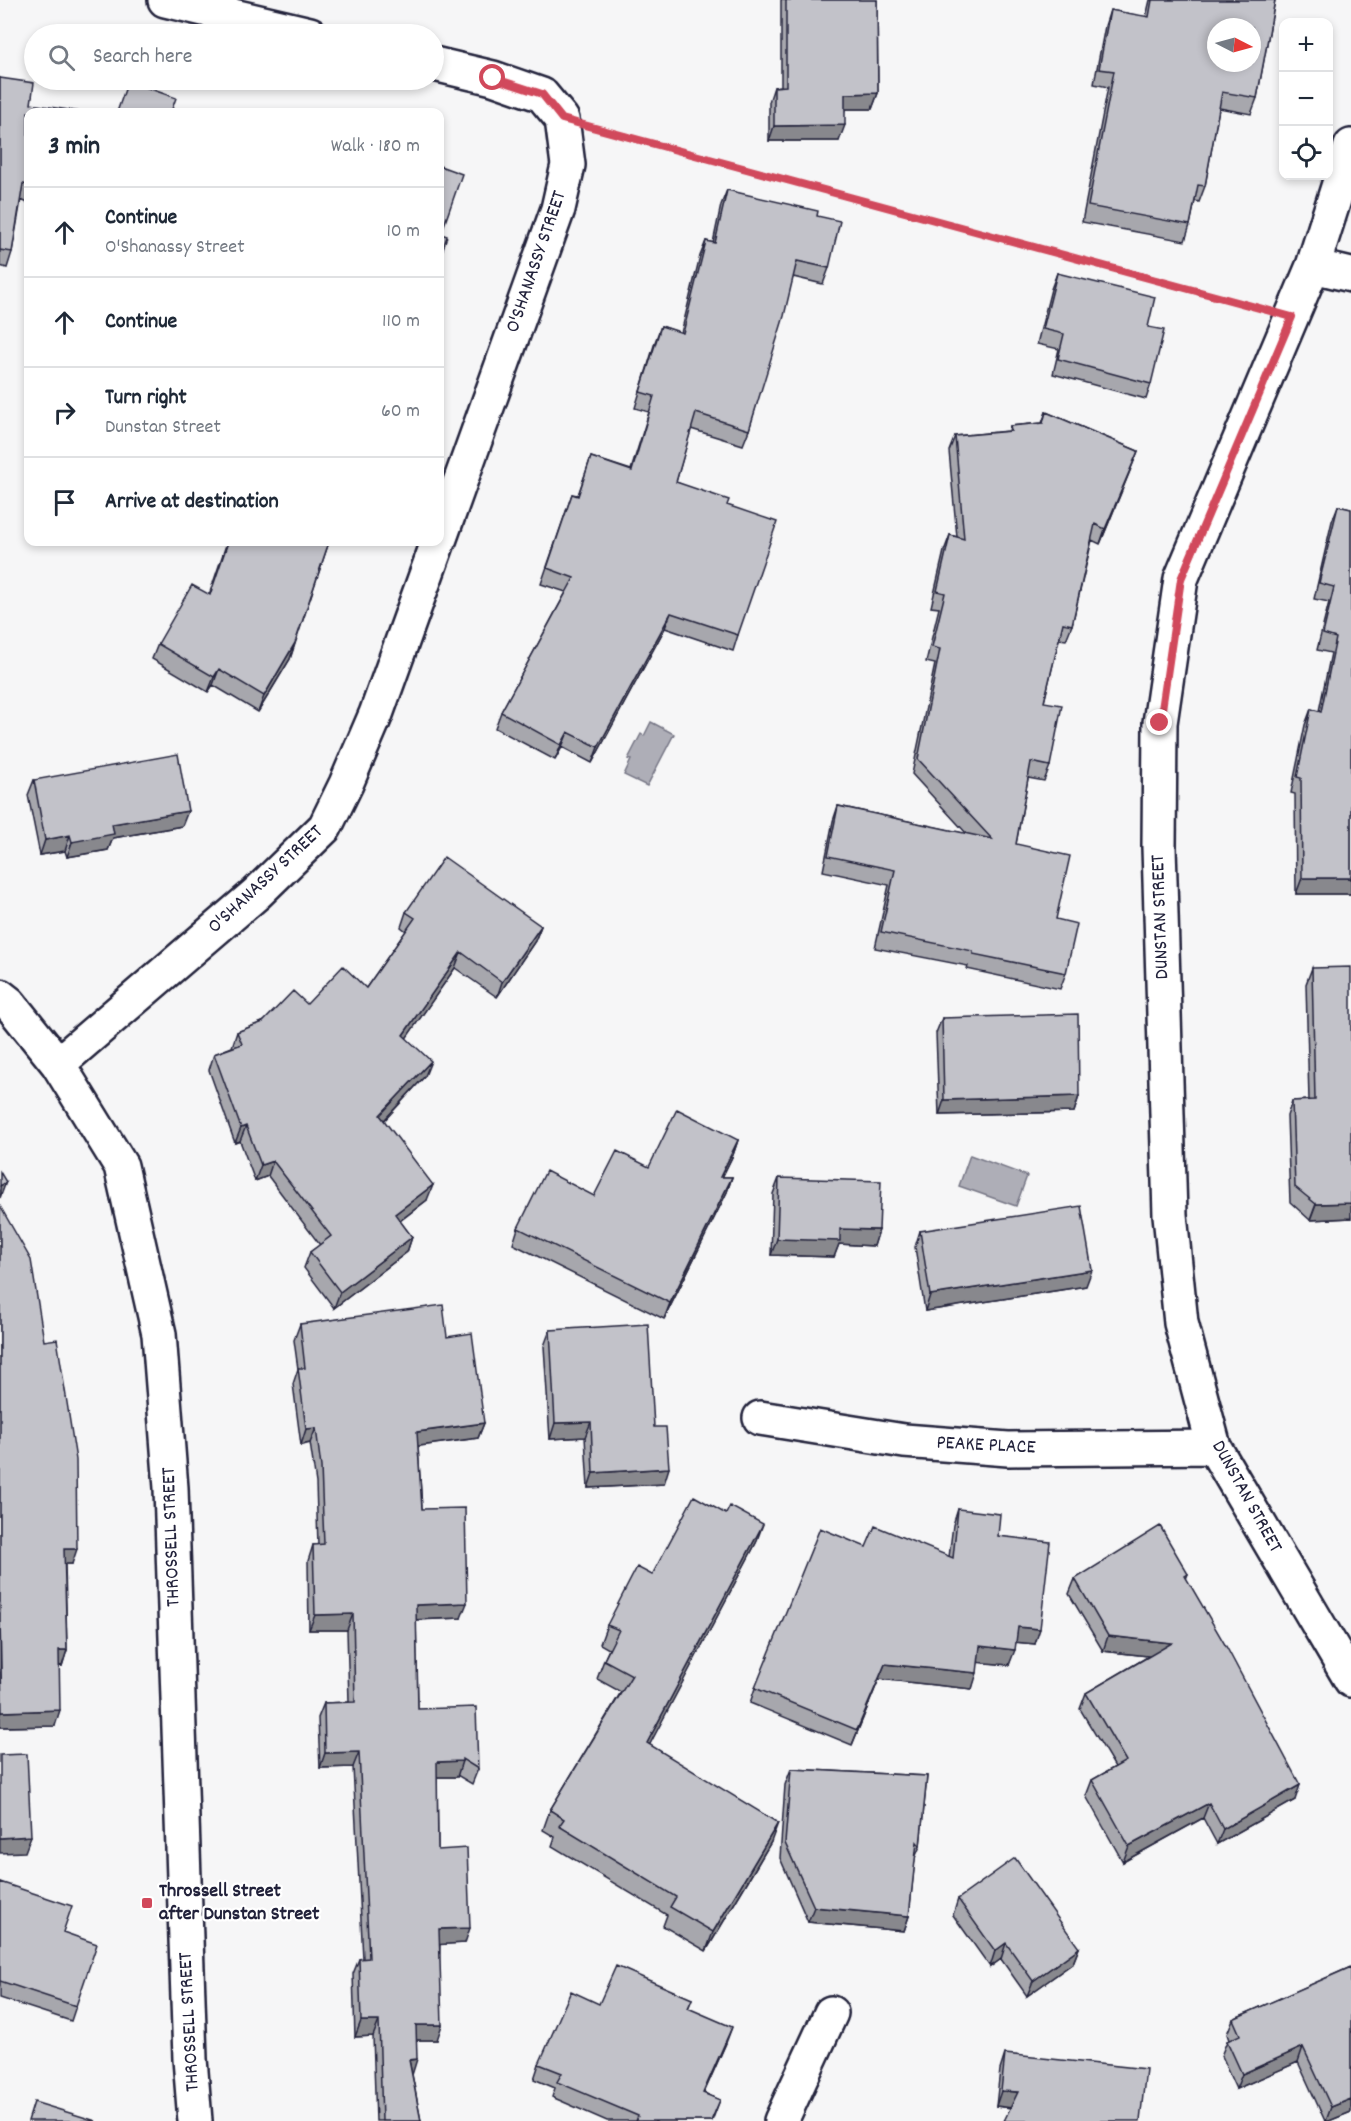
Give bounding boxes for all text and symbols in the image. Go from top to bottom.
north arrow [1207,18,1261,72]
map controls [1279,18,1333,180]
button: + [1279,18,1333,72]
search box [24,24,444,90]
icon: search [45,41,78,74]
text: Search here [93,42,192,73]
route start [479,64,505,90]
button: − [1279,72,1333,126]
button: locate [1279,126,1333,180]
text: 3 min [48,129,100,166]
text: Walk · 180 m [331,133,420,161]
street label: O'SHANASSY STREET [500,187,574,337]
text: Continue [105,203,177,234]
icon: ahead [48,216,81,249]
text: 10 m [386,218,420,246]
text: O'Shanassy Street [105,234,245,262]
icon: ahead [48,306,81,339]
text: Continue [105,307,177,338]
text: 110 m [382,308,420,336]
text: Turn right [105,383,187,414]
icon: right [48,396,81,429]
text: 60 m [381,398,420,426]
text: Dunstan Street [105,414,221,442]
icon: arrive [48,486,81,519]
text: Arrive at destination [105,487,279,518]
route end [1146,709,1172,735]
street label: O'SHANASSY STREET [202,819,330,941]
street label: DUNSTAN STREET [1145,854,1177,980]
street label: PEAKE PLACE [936,1429,1036,1463]
street label: DUNSTAN STREET [1204,1436,1288,1558]
street label: THROSSELL STREET [156,1467,188,1607]
place label: Throssell Street after Dunstan Street [159,1878,320,1929]
marker: Throssell Street after Dunstan Street [140,1896,154,1910]
street label: THROSSELL STREET [172,1951,208,2093]

